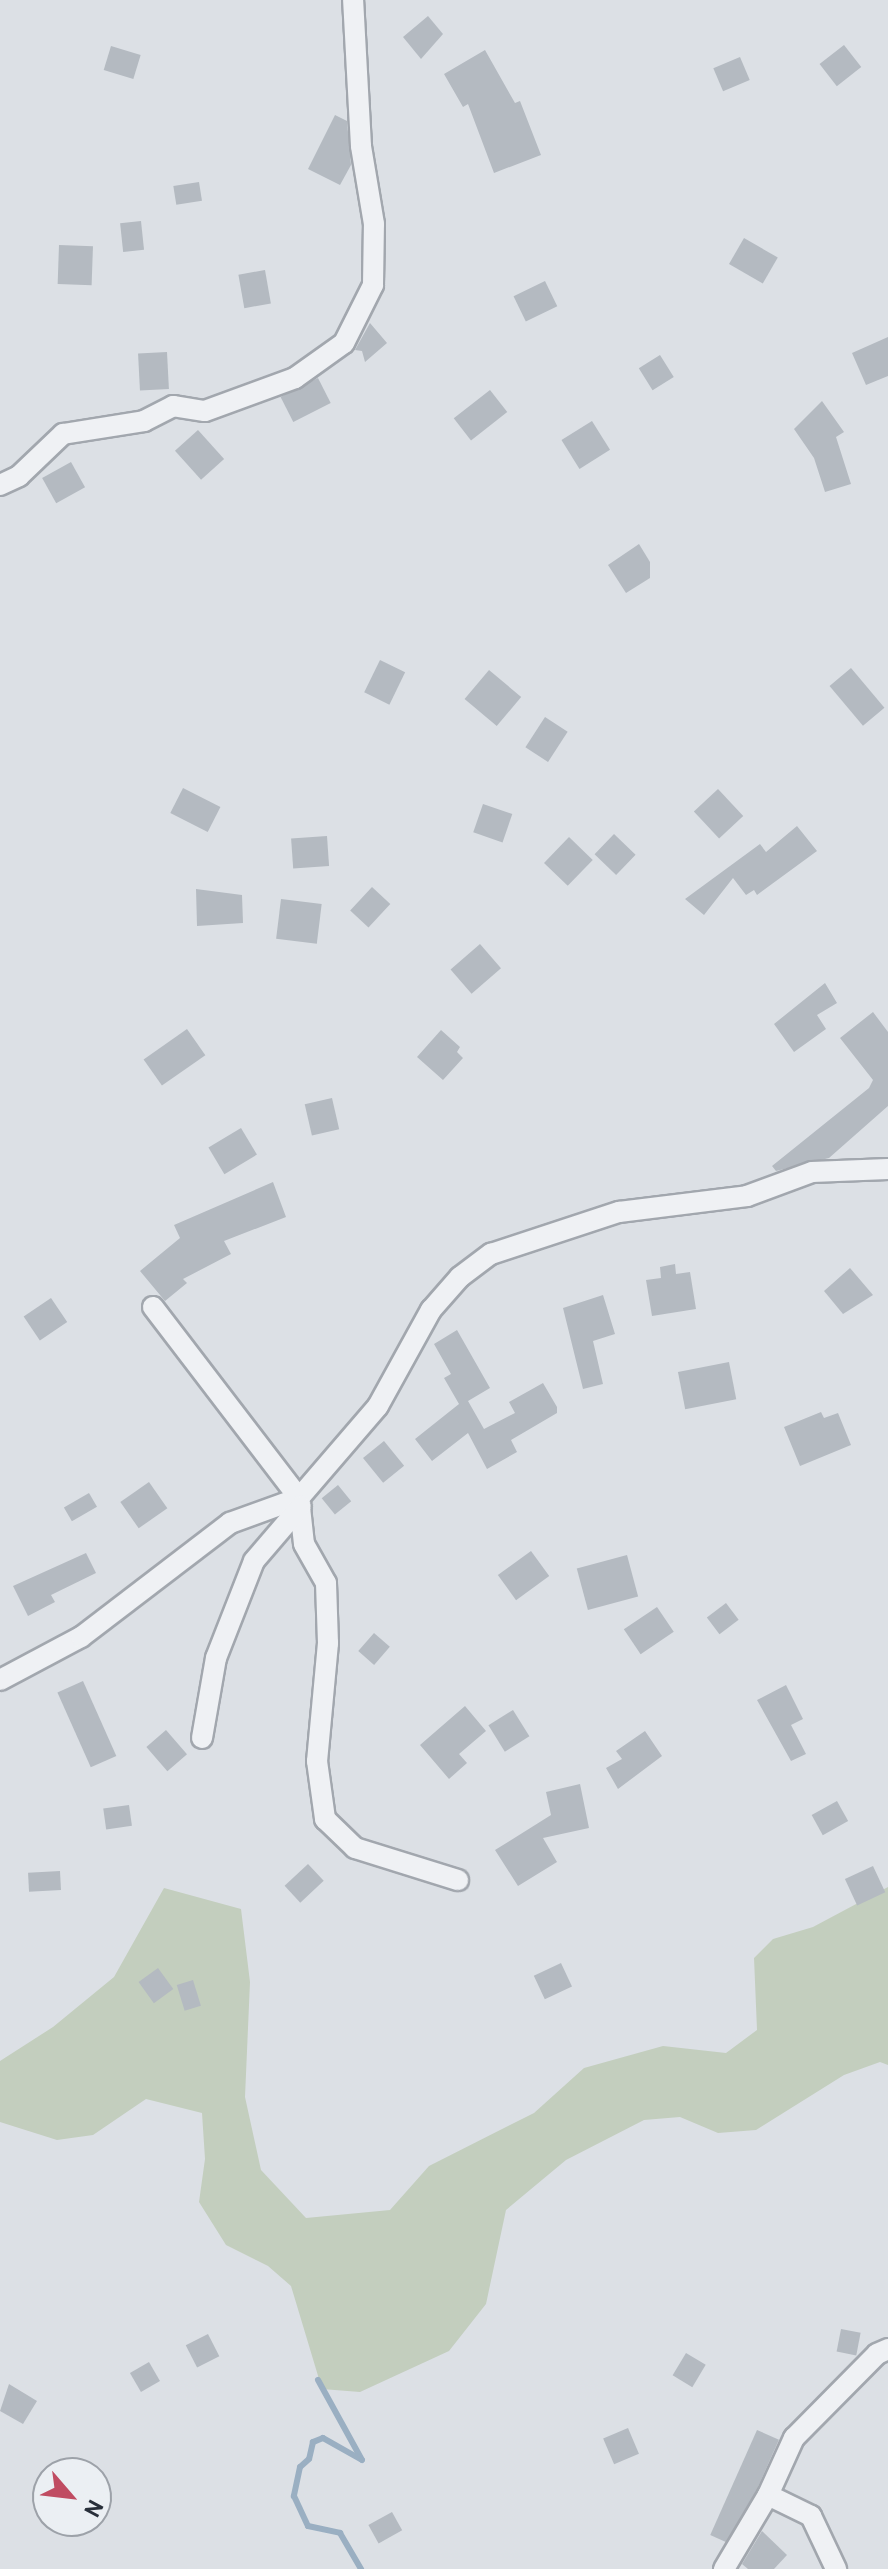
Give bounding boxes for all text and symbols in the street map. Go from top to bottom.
north arrow [32,2457,112,2537]
text: N [76,2494,107,2521]

